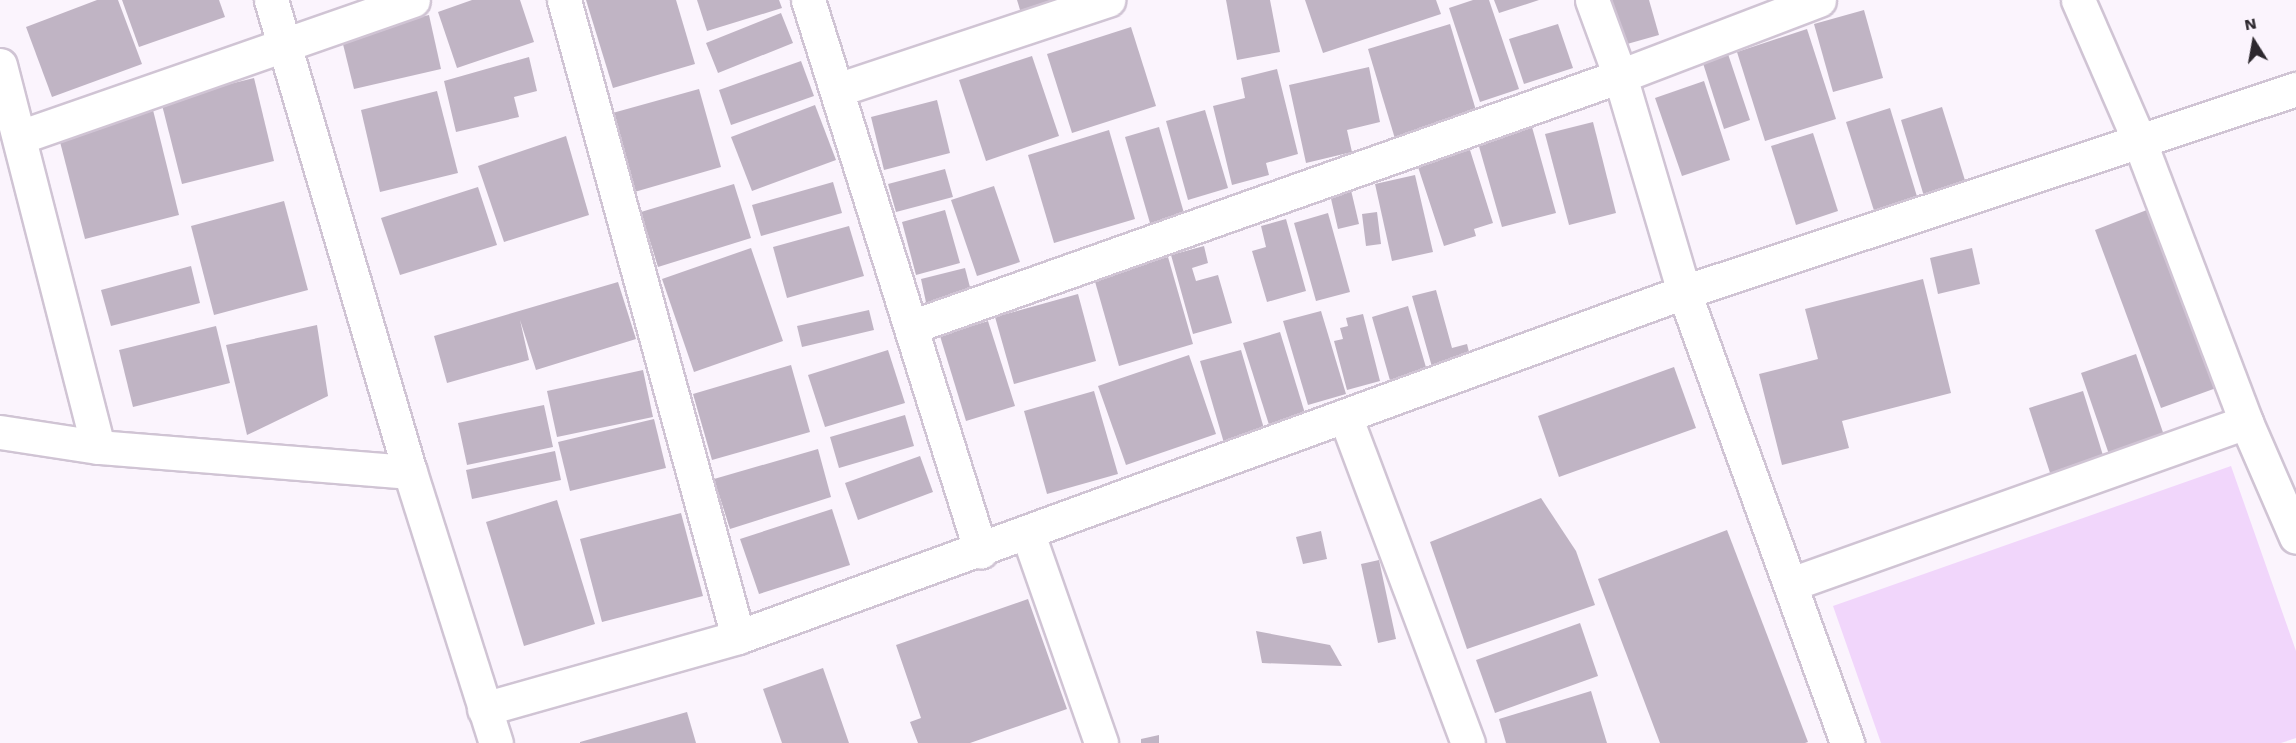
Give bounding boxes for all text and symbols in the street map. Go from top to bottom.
north arrow [2224,12,2284,72]
text: N [2243,13,2258,34]

